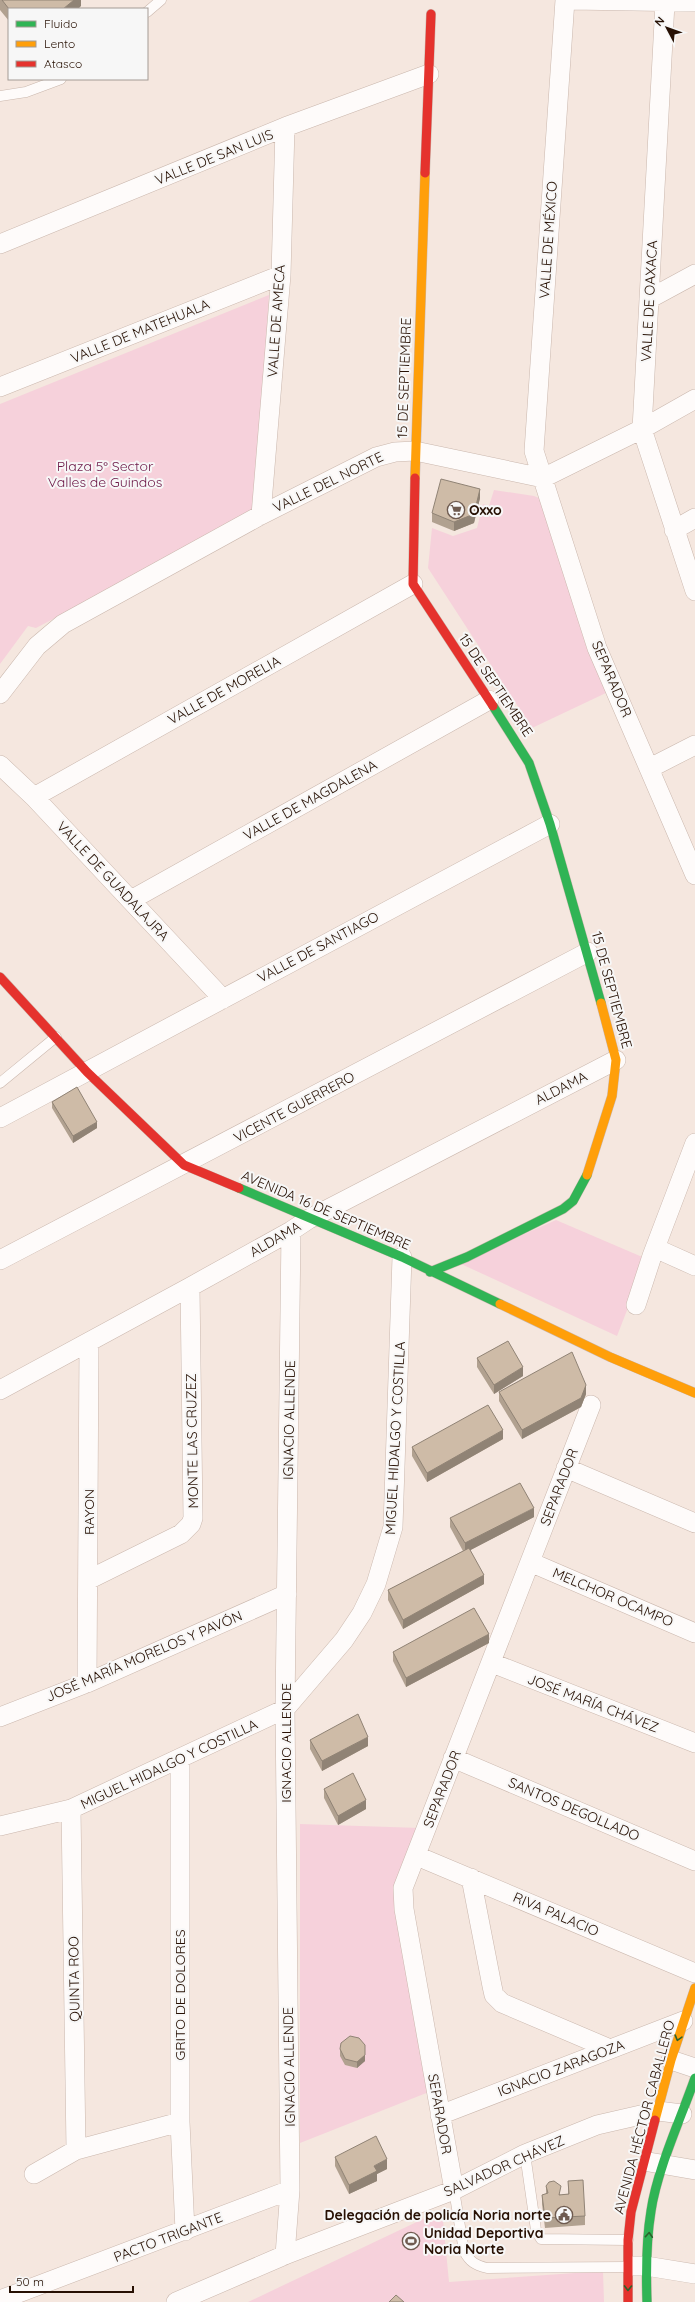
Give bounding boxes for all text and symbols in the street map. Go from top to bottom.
legend [8,8,148,80]
north arrow [647,8,687,48]
text: N [652,14,667,29]
text: Fluido [44,16,77,31]
text: Lento [44,36,75,51]
text: Atasco [44,56,82,71]
street label: VALLE DE SAN LUIS [152,125,276,189]
street label: VALLE DE MÉXICO [535,180,561,299]
street label: VALLE DE OAXACA [637,240,661,362]
street label: VALLE DE AMECA [263,264,289,378]
street label: VALLE DE MATEHUALA [68,295,212,367]
street label: 15 DE SEPTIEMBRE [393,317,415,439]
street label: VALLE DEL NORTE [270,448,386,516]
park label: Plaza 5° Sector Valles de Guindos [48,457,162,491]
supermarket icon: Oxxo [446,500,466,520]
place label: Oxxo [469,501,502,519]
street label: 15 DE SEPTIEMBRE [455,630,537,740]
street label: SEPARADOR [588,638,636,720]
street label: VALLE DE MORELIA [165,652,283,728]
street label: VALLE DE MAGDALENA [240,756,380,844]
street label: VALLE DE GUADALAJRA [53,817,173,945]
street label: VALLE DE SANTIAGO [254,907,382,987]
street label: 15 DE SEPTIEMBRE [588,929,636,1051]
street label: VICENTE GUERRERO [230,1067,358,1147]
street label: ALDAMA [532,1067,590,1109]
street label: AVENIDA 16 DE SEPTIEMBRE [239,1166,413,1254]
street label: ALDAMA [246,1217,304,1261]
street label: MIGUEL HIDALGO Y COSTILLA [381,1341,409,1535]
street label: IGNACIO ALLENDE [279,1360,299,1480]
street label: MONTE LAS CRUZEZ [182,1373,202,1509]
street label: SEPARADOR [536,1446,582,1528]
street label: RAYON [80,1489,98,1535]
street label: MELCHOR OCAMPO [550,1563,676,1631]
street label: JOSÉ MARÍA MORELOS Y PAVÓN [43,1606,245,1706]
street label: JOSÉ MARÍA CHÁVEZ [525,1670,661,1736]
street label: IGNACIO ALLENDE [277,1683,295,1803]
street label: MIGUEL HIDALGO Y COSTILLA [77,1715,261,1813]
street label: SEPARADOR [419,1748,465,1830]
street label: SANTOS DEGOLLADO [506,1773,643,1845]
street label: RIVA PALACIO [510,1888,602,1940]
street label: GRITO DE DOLORES [171,1929,189,2061]
street label: QUINTA ROO [64,1936,84,2022]
street label: IGNACIO ALLENDE [279,2007,299,2127]
street label: AVENIDA HÉCTOR CABALLERO [609,2018,679,2216]
one-way arrow [674,2035,683,2042]
street label: IGNACIO ZARAGOZA [495,2036,627,2100]
street label: SEPARADOR [424,2072,456,2156]
street label: SALVADOR CHÁVEZ [441,2131,567,2201]
public building icon: Delegación de policía Noria norte [554,2205,574,2225]
place label: Delegación de policía Noria norte [324,2206,551,2224]
street label: PACTO TRIGANTE [111,2208,225,2266]
place label: Unidad Deportiva Noria Norte [424,2224,543,2258]
sports icon: Unidad Deportiva Noria Norte [401,2231,421,2251]
one-way arrow [644,2232,653,2238]
scale bar [10,2268,133,2294]
text: 50 m [16,2274,44,2289]
one-way arrow [624,2285,632,2291]

